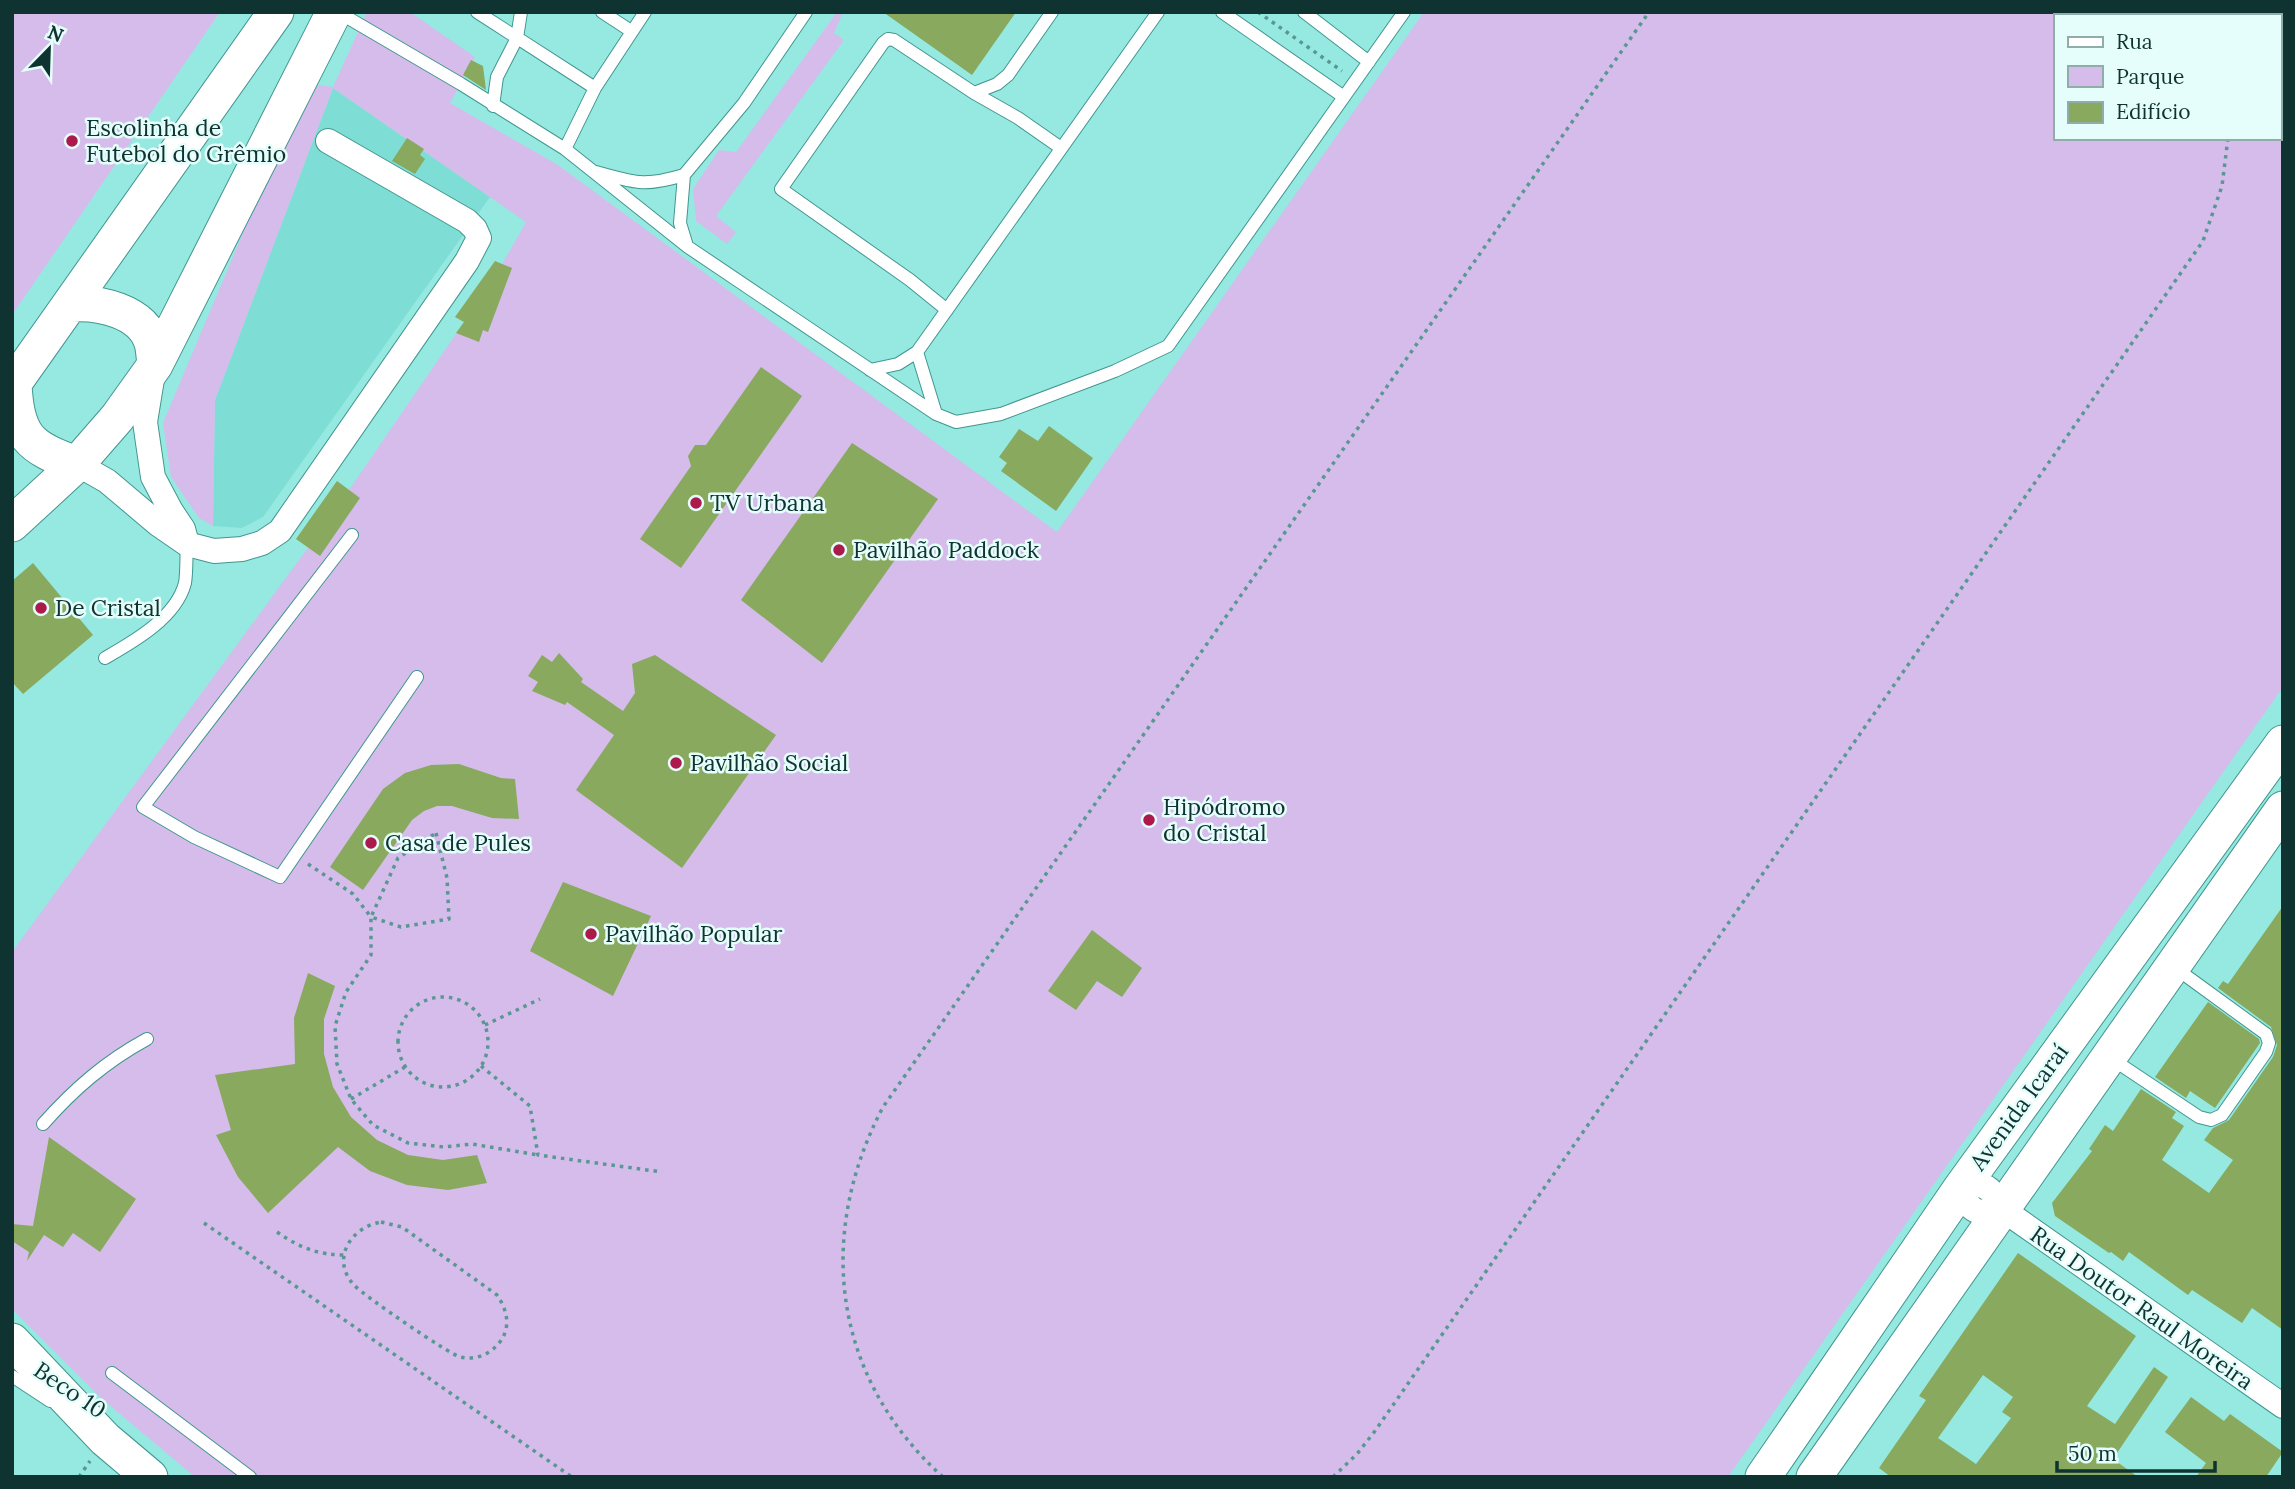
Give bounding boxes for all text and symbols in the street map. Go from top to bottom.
north arrow [14,14,84,84]
legend [2054,14,2281,140]
text: N [44,19,67,47]
text: Rua [2116,28,2153,55]
text: Parque [2116,63,2184,90]
text: Edifício [2116,98,2191,125]
place label: Escolinha de Futebol do Grêmio [86,113,286,168]
marker: Escolinha de Futebol do Grêmio [64,133,80,149]
place label: TV Urbana [710,488,825,517]
marker: TV Urbana [688,495,704,511]
place label: Pavilhão Paddock [853,535,1040,564]
marker: Pavilhão Paddock [831,542,847,558]
place label: De Cristal [55,593,161,622]
marker: De Cristal [33,600,49,616]
place label: Pavilhão Social [690,748,848,777]
marker: Pavilhão Social [668,755,684,771]
place label: Hipódromo do Cristal [1163,792,1285,847]
marker: Hipódromo do Cristal [1141,812,1157,828]
place label: Casa de Pules [385,828,531,857]
marker: Casa de Pules [363,835,379,851]
place label: Pavilhão Popular [605,919,783,948]
marker: Pavilhão Popular [583,926,599,942]
street label: Avenida Icaraí [1962,1038,2074,1176]
street label: Rua Doutor Raul Moreira [2025,1219,2260,1396]
street label: Beco 10 [29,1355,112,1424]
scale bar [2057,1430,2214,1474]
text: 50 m [2068,1440,2117,1467]

